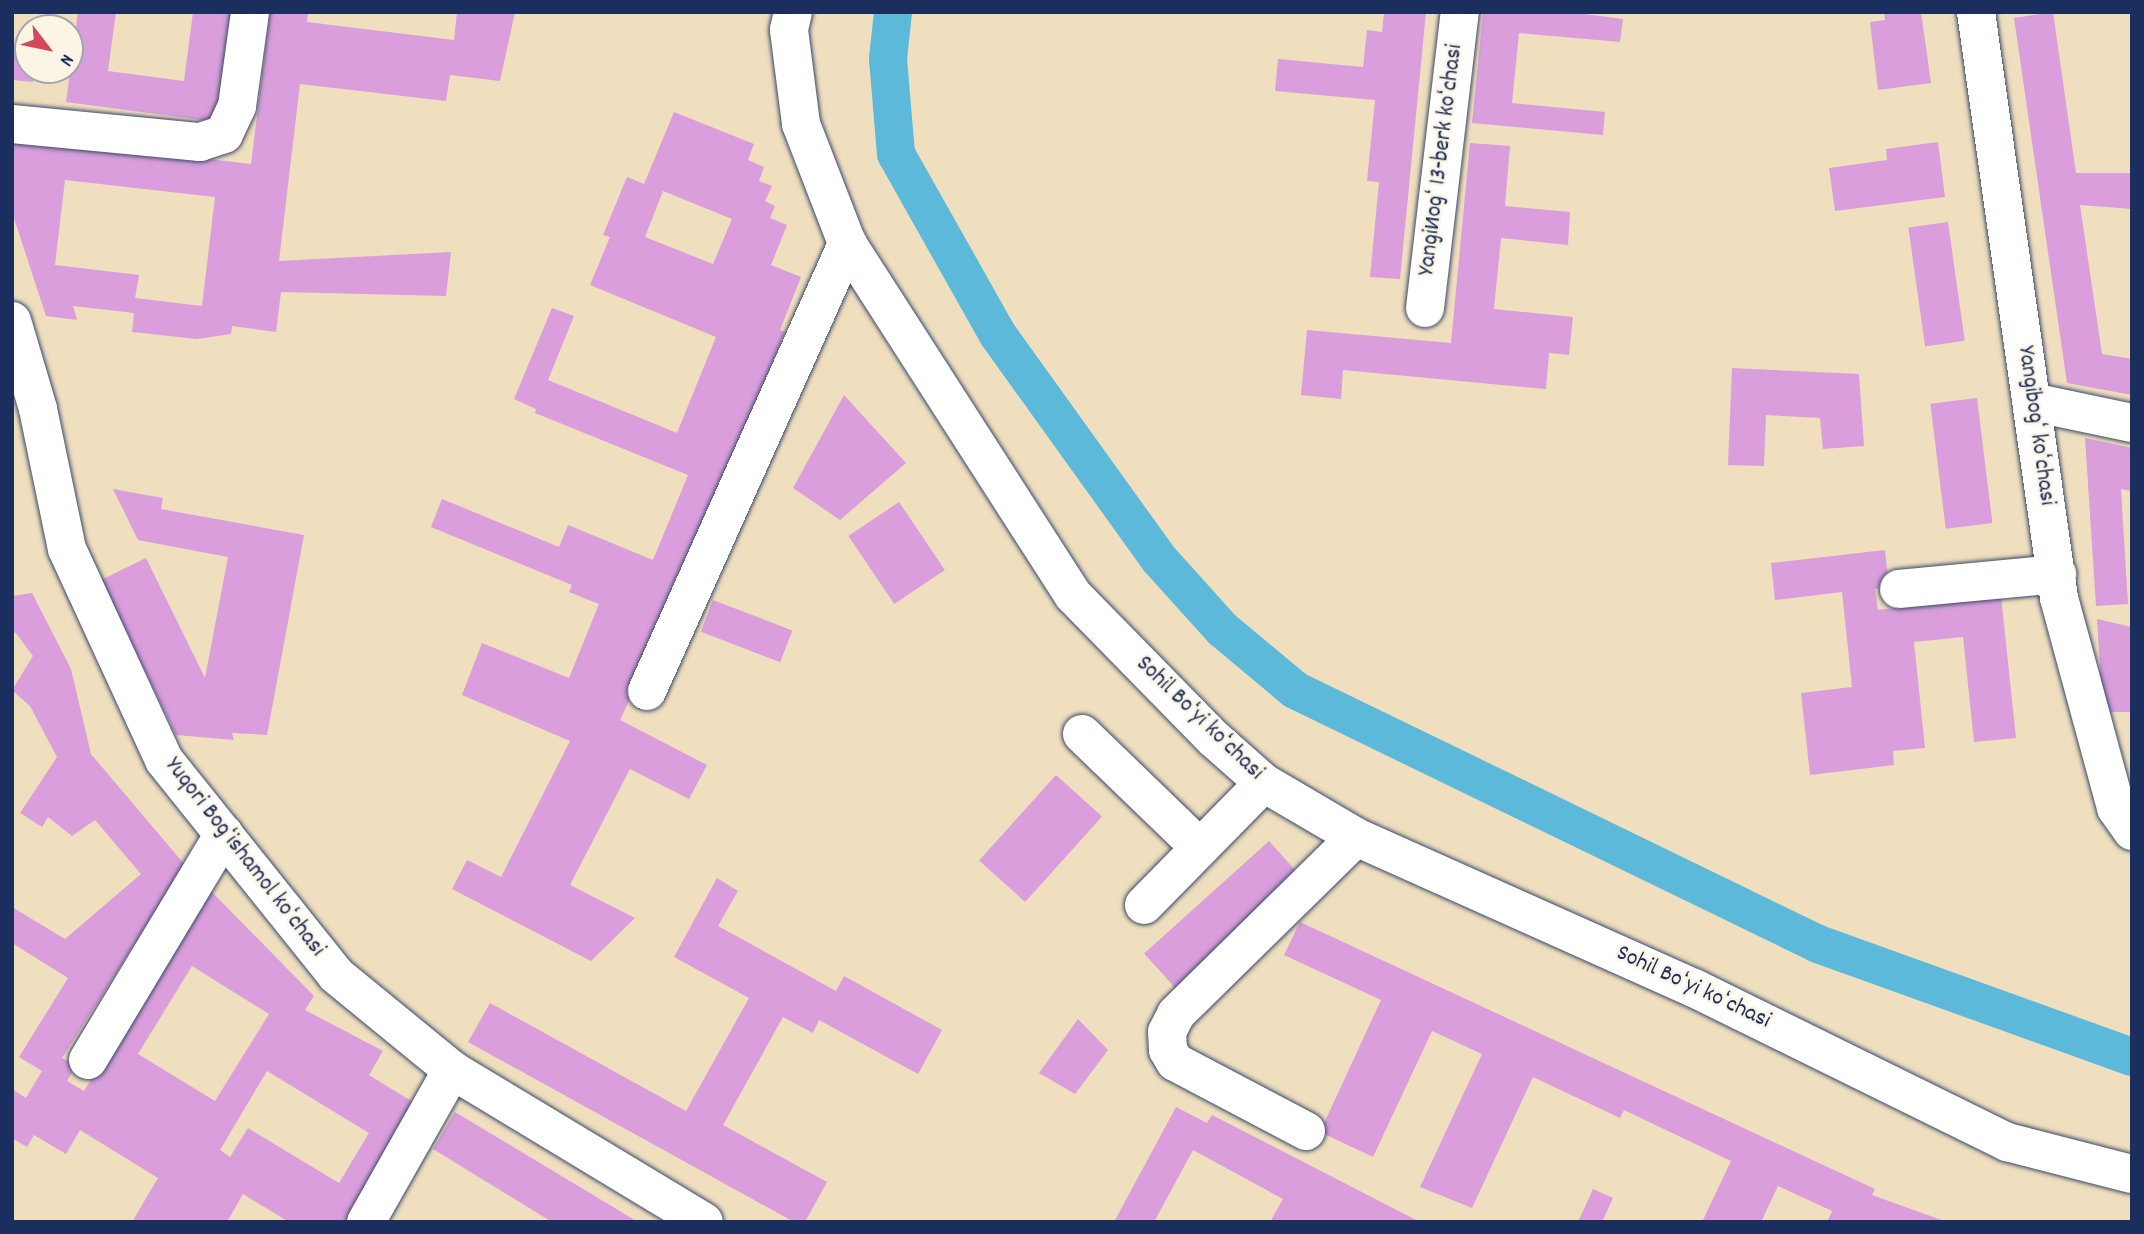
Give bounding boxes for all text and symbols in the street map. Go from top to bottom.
north arrow [14,14,84,84]
street label: Yangiиogʻ 13-berk koʻchasi [1414,43,1470,277]
text: N [52,48,79,70]
street label: Yangibogʻ koʻchasi [2010,344,2060,508]
street label: Sohil Boʻyi koʻchasi [1129,651,1269,787]
street label: Yuqori Bogʻishamol koʻchasi [157,753,331,963]
street label: Sohil Boʻyi koʻchasi [1611,940,1775,1036]

